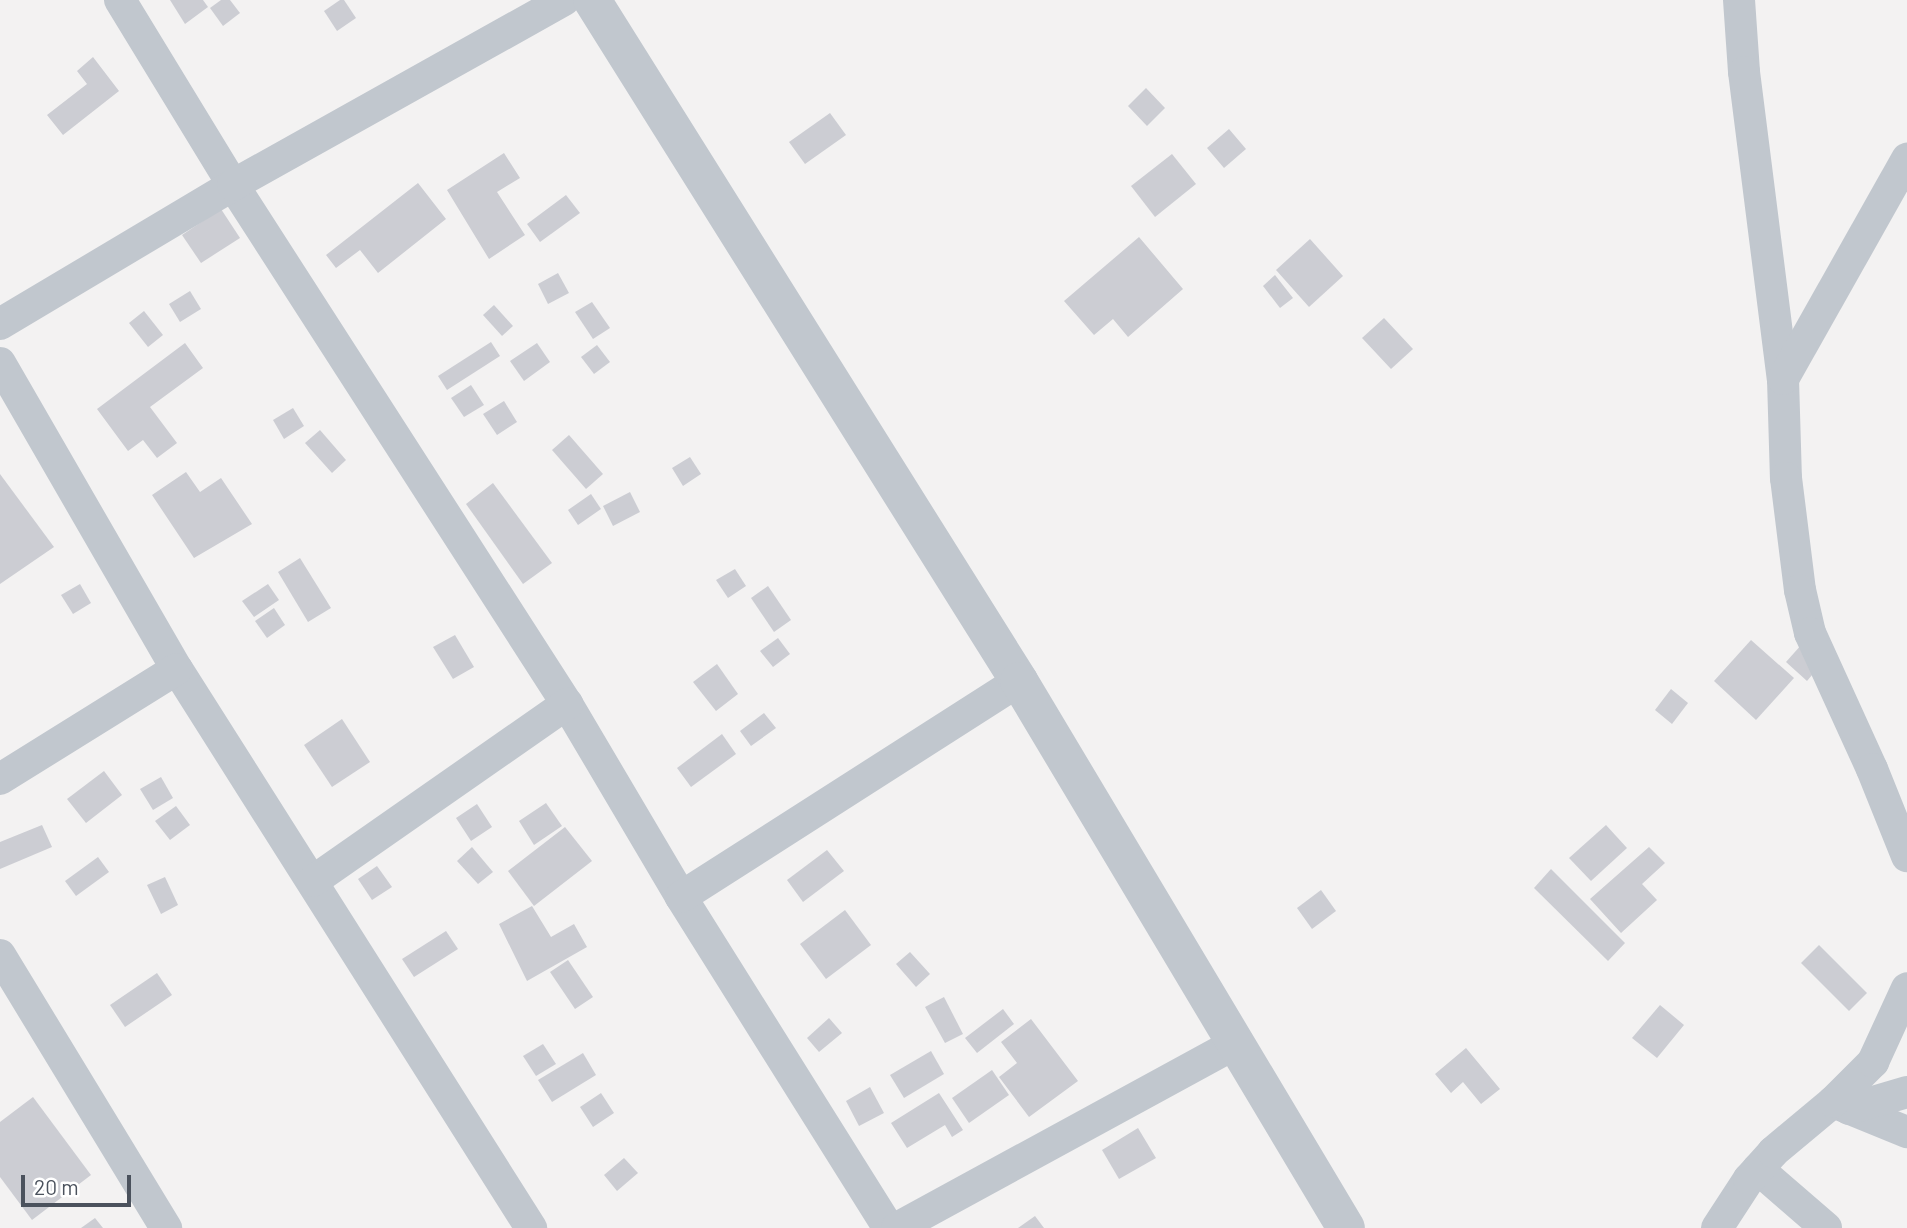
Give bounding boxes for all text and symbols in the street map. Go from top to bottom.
scale bar [24,1162,135,1206]
text: 20 m [34,1174,79,1199]

